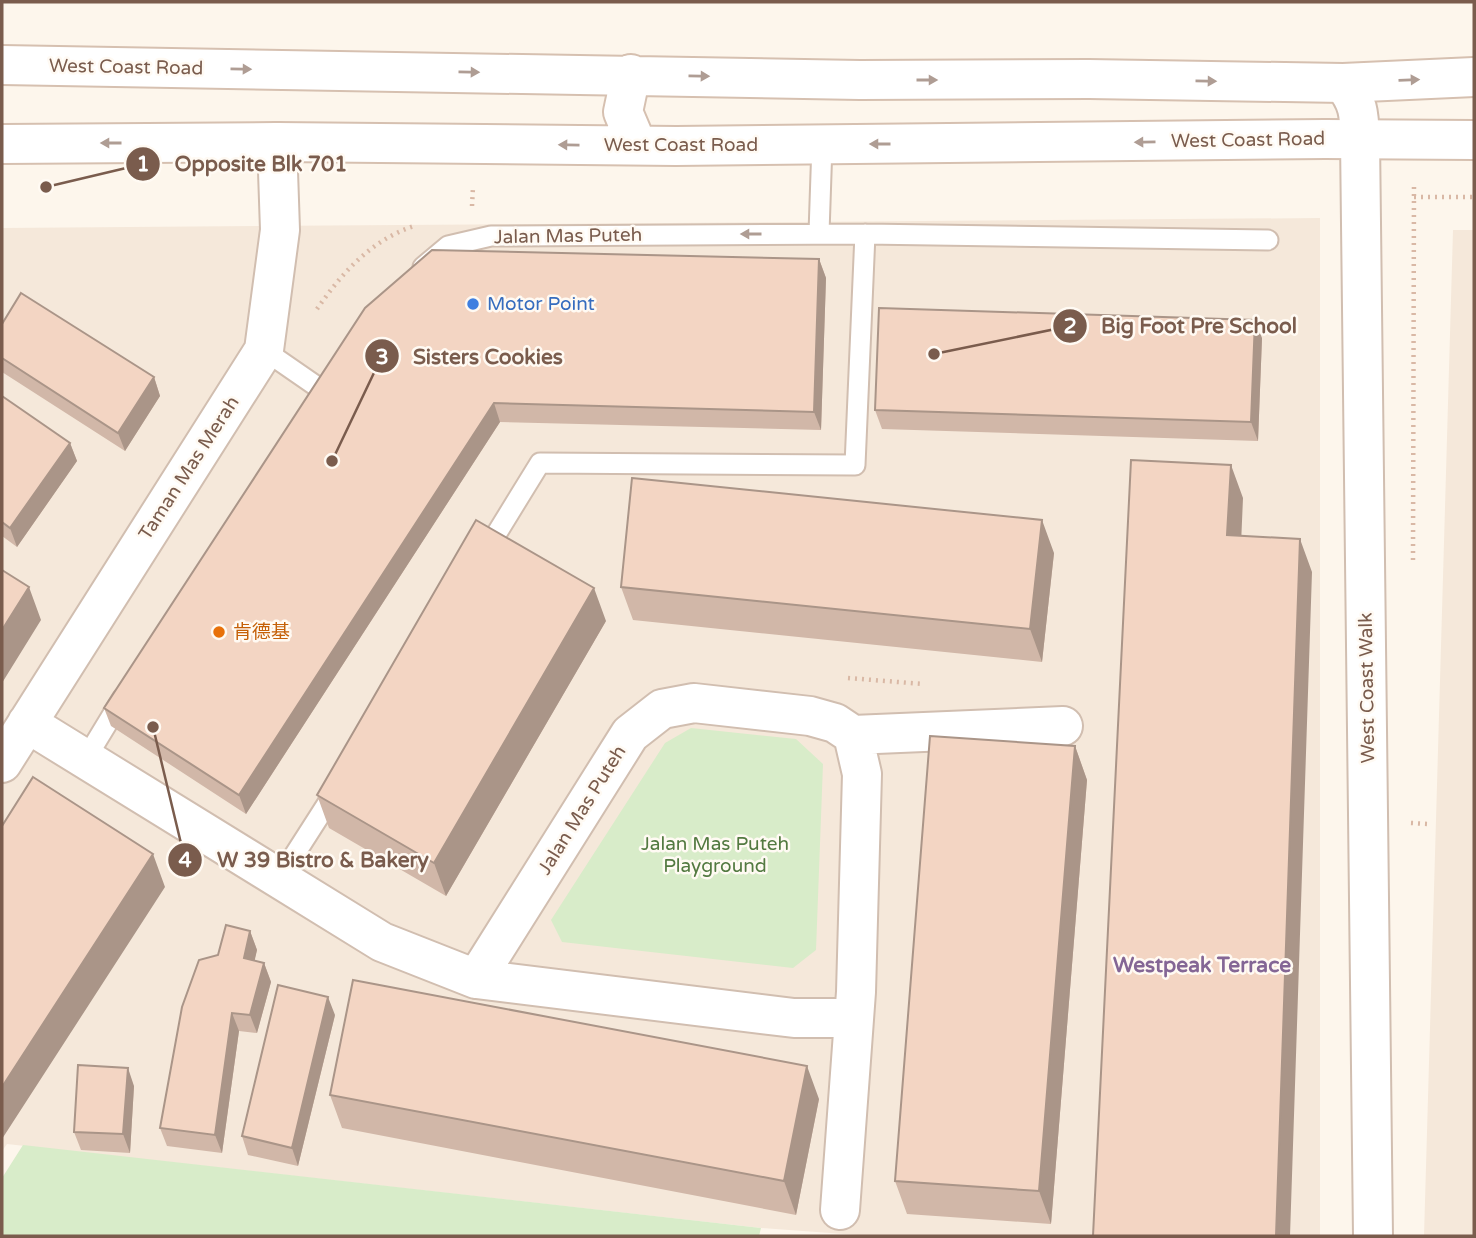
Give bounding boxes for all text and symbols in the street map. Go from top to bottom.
street label: West Coast Road [49,55,203,79]
one-way arrow [231,63,253,74]
one-way arrow [458,66,480,78]
one-way arrow [689,70,711,81]
one-way arrow [916,74,938,86]
one-way arrow [1398,74,1420,85]
one-way arrow [1195,75,1217,86]
street label: West Coast Road [1171,128,1325,152]
street label: West Coast Road [604,134,758,156]
one-way arrow [1134,136,1156,148]
one-way arrow [100,137,122,149]
one-way arrow [869,138,891,150]
one-way arrow [558,139,580,151]
callout: Opposite Blk 701 [126,143,362,185]
text: 1 [136,152,150,177]
text: Opposite Blk 701 [175,152,347,177]
street label: Jalan Mas Puteh [494,224,642,248]
one-way arrow [740,228,762,240]
place label: Motor Point [487,293,595,315]
marker: Motor Point [465,296,481,312]
callout: Big Foot Pre School [1052,305,1311,347]
text: 2 [1063,314,1077,339]
text: Big Foot Pre School [1101,314,1297,339]
callout: Sisters Cookies [364,335,577,377]
text: 3 [375,345,389,370]
text: Sisters Cookies [413,345,563,370]
street label: Taman Mas Merah [134,392,244,544]
street label: West Coast Walk [1355,612,1379,764]
place label: 肯德基 [233,621,290,643]
marker: 肯德基 [211,624,227,640]
street label: Jalan Mas Puteh [533,741,631,879]
park label: Jalan Mas Puteh Playground [641,833,789,877]
callout: W 39 Bistro & Bakery [168,839,443,881]
text: 4 [178,848,192,873]
text: W 39 Bistro & Bakery [217,848,430,873]
district label: Westpeak Terrace [1113,953,1291,978]

